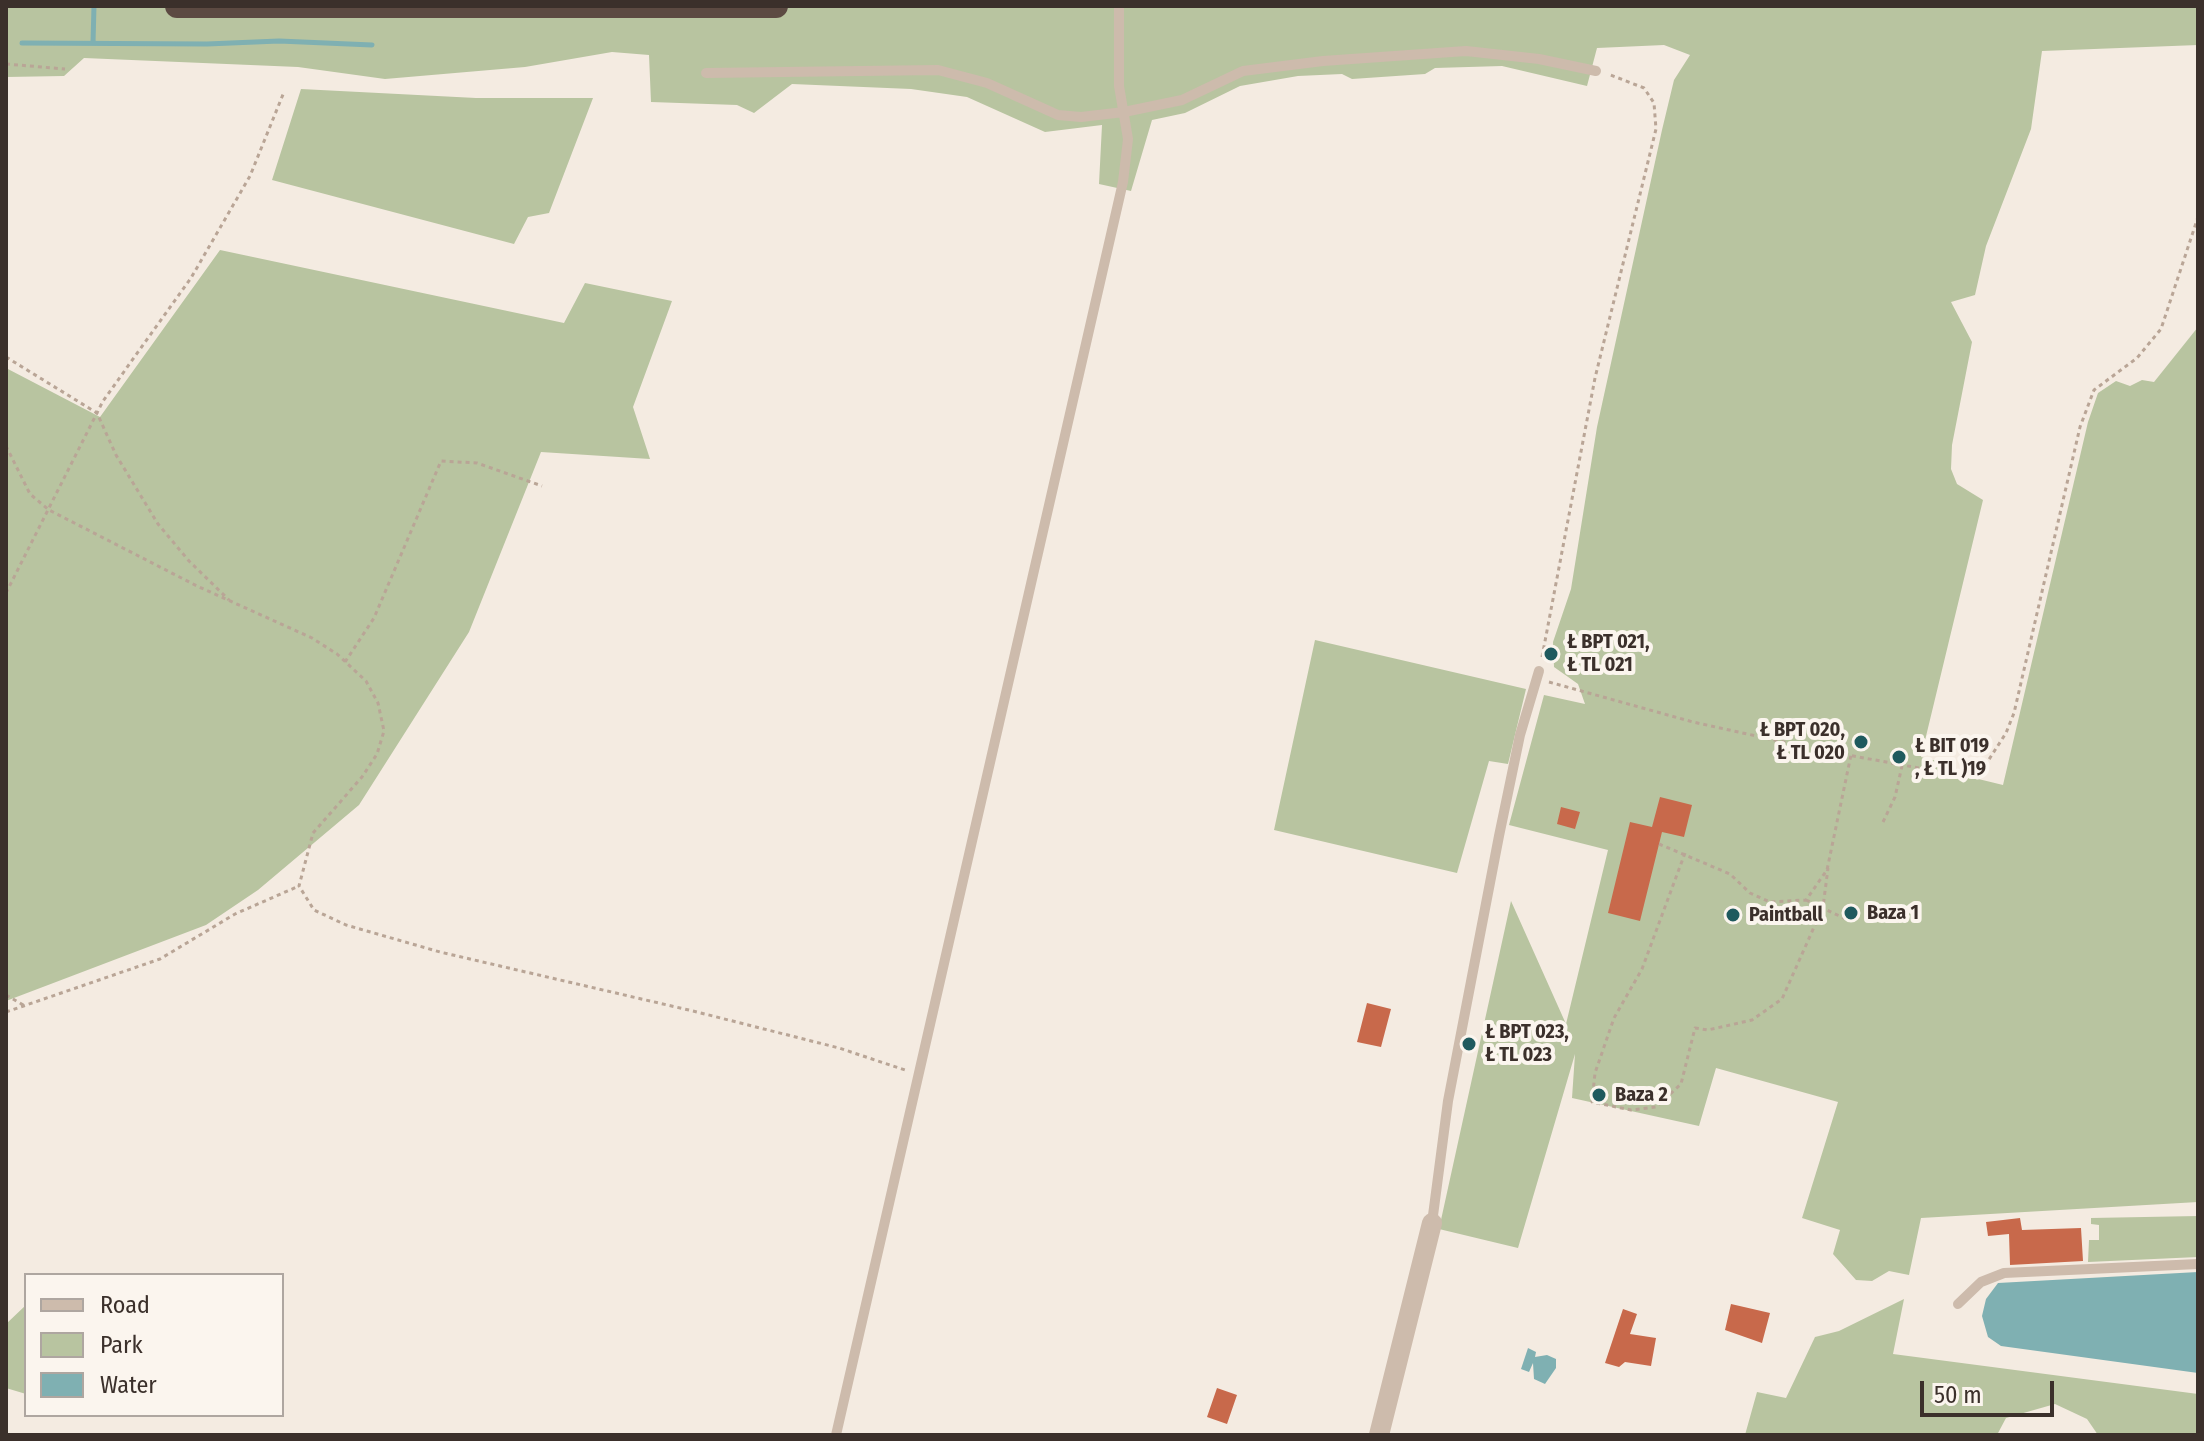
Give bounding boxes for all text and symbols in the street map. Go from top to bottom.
place label: Ł BPT 021, Ł TL 021 [1567,630,1650,677]
marker: Ł BPT 021, Ł TL 021 [1542,645,1560,663]
place label: Ł BPT 020, Ł TL 020 [1760,718,1845,765]
marker: Ł BPT 020, Ł TL 020 [1852,733,1870,751]
place label: Ł BIT 019 , Ł TL )19 [1915,734,1989,781]
marker: Ł BIT 019 , Ł TL )19 [1890,748,1908,766]
place label: Baza 1 [1867,901,1919,925]
place label: Paintball [1749,903,1823,927]
marker: Baza 1 [1842,904,1860,922]
marker: Paintball [1724,906,1742,924]
place label: Ł BPT 023, Ł TL 023 [1485,1020,1569,1067]
marker: Ł BPT 023, Ł TL 023 [1460,1035,1478,1053]
place label: Baza 2 [1615,1083,1668,1107]
marker: Baza 2 [1590,1086,1608,1104]
legend [24,1273,284,1417]
text: Road [100,1291,150,1319]
text: Park [100,1331,143,1359]
scale bar [1924,1365,2058,1415]
text: Water [100,1371,157,1399]
text: 50 m [1934,1381,1982,1409]

